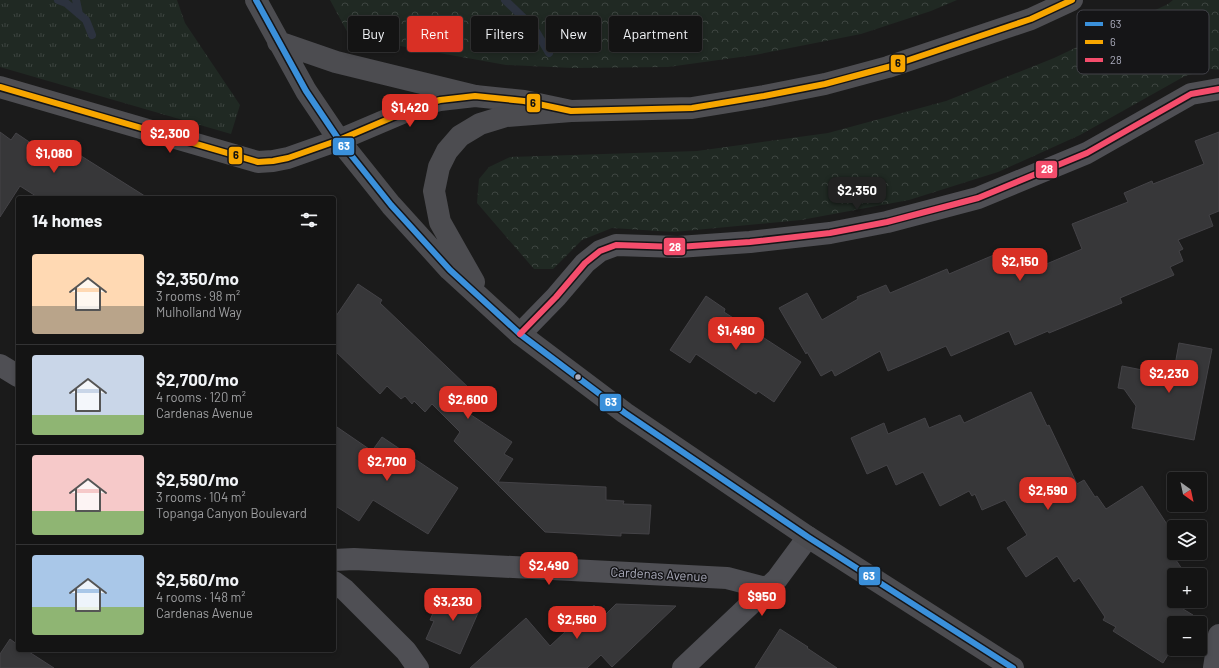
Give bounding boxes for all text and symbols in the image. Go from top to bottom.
legend [1077,10,1209,74]
chip: Buy [348,16,399,52]
chip: Rent [407,16,463,52]
chip: Filters [471,16,538,52]
chip: New [546,16,601,52]
chip: Apartment [609,16,702,52]
text: 63 [1110,17,1121,30]
text: 6 [1110,35,1116,48]
text: 28 [1110,53,1122,66]
line badge: 6 [890,54,906,73]
text: 6 [895,56,901,69]
line badge: 6 [526,93,541,113]
pin: $1,420 [377,94,443,128]
text: 6 [530,96,536,109]
text: $1,420 [391,99,429,115]
pin: $2,300 [137,120,203,154]
text: $2,300 [150,125,190,141]
line badge: 63 [332,137,355,156]
text: 63 [338,139,350,152]
pin: $1,080 [21,140,87,174]
text: $1,080 [36,145,73,161]
line badge: 6 [228,146,243,165]
text: 6 [233,148,239,161]
line badge: 28 [1035,160,1058,179]
text: 28 [1041,162,1053,175]
pin: $2,350 [824,177,890,211]
text: $2,350 [837,182,877,198]
icon: filters [298,209,320,231]
text: 14 homes [32,210,102,230]
line badge: 28 [663,237,686,256]
text: 28 [669,240,681,253]
pin: $2,150 [987,248,1053,282]
text: $2,150 [1001,253,1039,269]
text: $2,350/mo [156,268,239,288]
icon: home [64,270,112,318]
text: 3 rooms · 98 m² [156,288,240,304]
text: Mulholland Way [156,304,242,320]
pin: $1,490 [703,317,769,351]
text: $1,490 [717,322,755,338]
pin: $2,230 [1136,360,1202,394]
text: $2,230 [1149,365,1189,381]
text: $2,700/mo [156,369,239,389]
icon: home [64,371,112,419]
unlabelled marker [573,372,583,382]
pin: $2,600 [435,386,501,420]
text: 4 rooms · 120 m² [156,389,246,405]
text: $2,600 [448,391,488,407]
line badge: 63 [599,393,622,412]
text: 63 [605,395,617,408]
text: Cardenas Avenue [156,405,253,421]
pin: $2,700 [354,448,420,482]
text: $2,700 [367,453,407,469]
text: $2,590/mo [156,469,239,489]
icon: home [64,471,112,519]
north arrow [1167,472,1207,512]
map controls [1167,472,1207,656]
pin: $2,590 [1015,477,1081,511]
text: $2,590 [1028,482,1068,498]
text: 3 rooms · 104 m² [156,489,246,505]
text: Topanga Canyon Boulevard [156,505,307,521]
button: layers [1167,520,1207,560]
pin: $2,490 [516,552,582,586]
text: $2,490 [529,557,569,573]
street label: Cardenas Avenue [610,563,708,585]
line badge: 63 [858,566,881,586]
button: + [1167,568,1207,608]
text: $2,560/mo [156,569,239,589]
text: 63 [863,569,875,582]
icon: home [64,571,112,619]
pin: $950 [738,583,786,617]
pin: $3,230 [420,588,486,622]
text: $950 [748,588,776,604]
text: 4 rooms · 148 m² [156,589,246,605]
text: $3,230 [433,593,473,609]
text: Cardenas Avenue [156,605,253,621]
pin: $2,560 [544,606,610,640]
text: $2,560 [557,611,597,627]
button: − [1167,616,1207,656]

